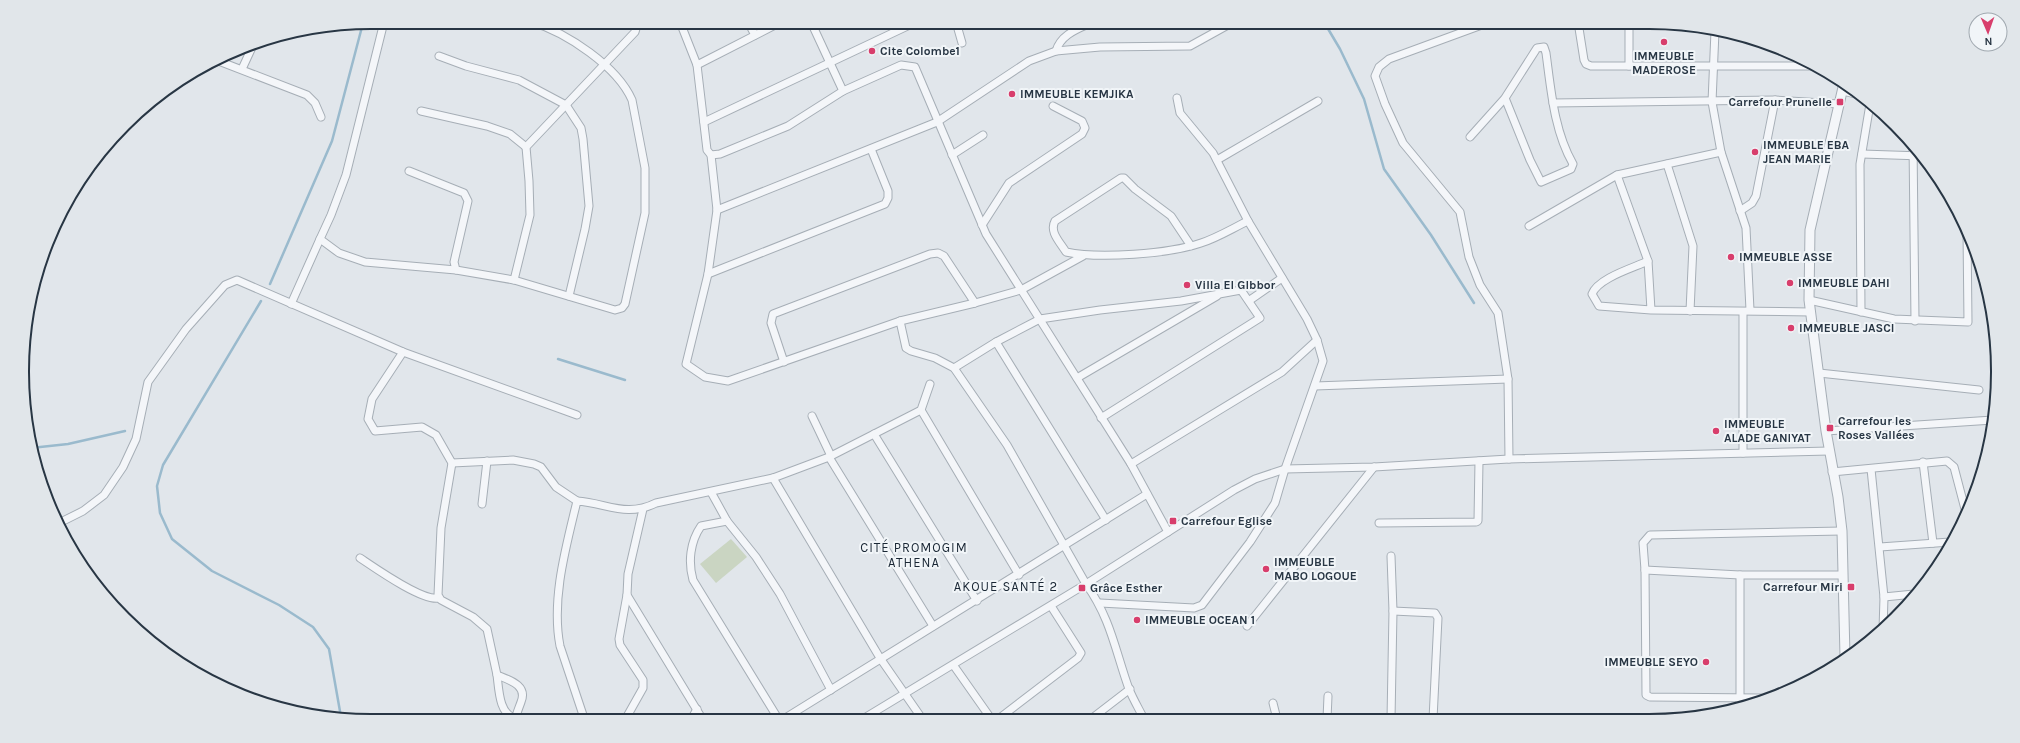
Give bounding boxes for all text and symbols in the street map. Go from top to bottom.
north arrow [1968,12,2008,52]
text: N [1984,35,1993,48]
marker: IMMEUBLE MADEROSE [1659,37,1669,47]
place label: Cite Colombe1 [880,44,960,58]
marker: Cite Colombe1 [867,46,877,56]
place label: IMMEUBLE MADEROSE [1632,49,1696,77]
place label: IMMEUBLE KEMJIKA [1020,87,1134,101]
marker: IMMEUBLE KEMJIKA [1007,89,1017,99]
place label: Carrefour Prunelle [1728,95,1832,109]
marker: Carrefour Prunelle [1835,97,1845,107]
place label: IMMEUBLE EBA JEAN MARIE [1763,138,1850,166]
marker: IMMEUBLE EBA JEAN MARIE [1750,147,1760,157]
place label: IMMEUBLE ASSE [1739,250,1833,264]
marker: IMMEUBLE ASSE [1726,252,1736,262]
place label: IMMEUBLE DAHI [1798,276,1890,290]
place label: Villa El GIbbor [1195,278,1276,292]
marker: IMMEUBLE DAHI [1785,278,1795,288]
marker: Villa El GIbbor [1182,280,1192,290]
place label: IMMEUBLE JASCI [1799,321,1894,335]
marker: IMMEUBLE JASCI [1786,323,1796,333]
place label: Carrefour les Roses Vallées [1838,414,1915,442]
place label: IMMEUBLE ALADE GANIYAT [1724,417,1811,445]
marker: Carrefour les Roses Vallées [1825,423,1835,433]
marker: IMMEUBLE ALADE GANIYAT [1711,426,1721,436]
place label: Carrefour Eglise [1181,514,1272,528]
marker: Carrefour Eglise [1168,516,1178,526]
district label: CITÉ PROMOGIM ATHENA [860,538,968,570]
place label: IMMEUBLE MABO LOGOUE [1274,555,1357,583]
marker: IMMEUBLE MABO LOGOUE [1261,564,1271,574]
district label: AKOUE SANTÉ 2 [954,577,1058,594]
place label: Carrefour Miri [1763,580,1843,594]
place label: Grâce Esther [1090,581,1163,595]
marker: Carrefour Miri [1846,582,1856,592]
marker: Grâce Esther [1077,583,1087,593]
place label: IMMEUBLE OCEAN 1 [1145,613,1255,627]
marker: IMMEUBLE OCEAN 1 [1132,615,1142,625]
place label: IMMEUBLE SEYO [1605,655,1698,669]
marker: IMMEUBLE SEYO [1701,657,1711,667]

